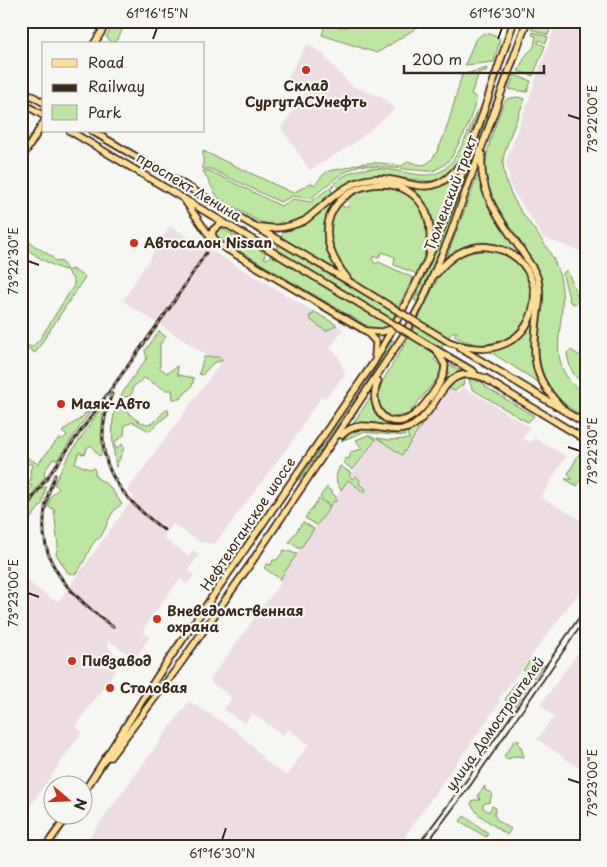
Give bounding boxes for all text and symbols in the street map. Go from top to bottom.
text: 61°16'15"N [126,4,188,22]
text: 61°16'30"N [469,4,535,22]
legend [42,42,205,132]
scale bar [404,42,544,74]
text: 200 m [412,47,462,70]
text: Road [88,50,124,73]
marker: Склад СургутАСУнефть [300,64,312,76]
text: Railway [88,74,145,97]
place label: Склад СургутАСУнефть [245,75,367,112]
text: 73°22'00"E [583,85,601,153]
text: Park [88,100,122,123]
street label: Тюменский тракт [419,132,482,254]
street label: проспект Ленина [133,147,246,226]
text: 73°22'30"E [4,227,22,295]
place label: Автосалон Nissan [144,232,272,253]
marker: Автосалон Nissan [128,237,140,249]
place label: Маяк-Авто [71,393,150,414]
marker: Маяк-Авто [55,398,67,410]
text: 73°22'30"E [583,417,601,485]
street label: Нефтеюганское шоссе [195,453,300,595]
text: 73°23'00"E [4,559,22,627]
place label: Вневедомственная охрана [167,600,304,637]
marker: Вневедомственная охрана [151,613,163,625]
place label: Пивзавод [82,650,152,671]
street label: улица Домостроителей [440,652,549,795]
marker: Пивзавод [66,655,78,667]
place label: Столовая [120,677,187,698]
marker: Столовая [104,682,116,694]
text: 73°23'00"E [583,749,601,817]
north arrow [42,774,92,824]
text: N [69,796,92,813]
text: 61°16'30"N [189,844,255,862]

